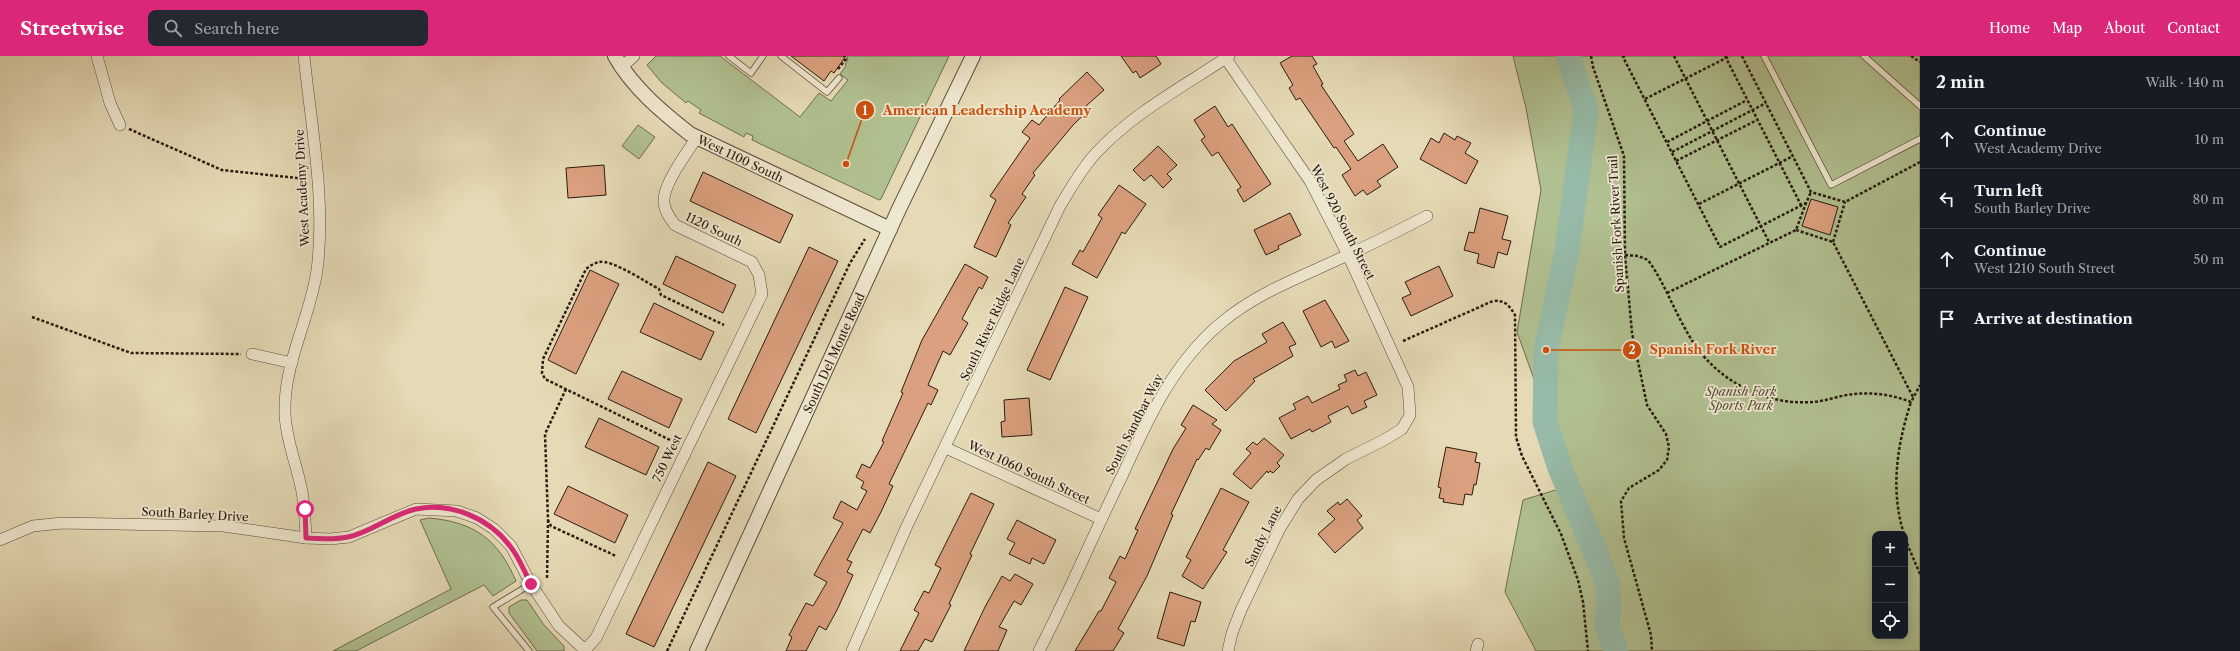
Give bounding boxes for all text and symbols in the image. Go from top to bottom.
search box [148,10,428,46]
text: Streetwise [20,17,124,40]
icon: search [162,17,184,39]
text: Search here [194,19,279,38]
text: Home [1989,19,2030,37]
text: Map [2052,19,2082,37]
text: About [2104,19,2145,37]
text: Contact [2167,19,2220,37]
text: 2 min [1936,72,1985,92]
text: Walk · 140 m [2146,74,2224,90]
callout: American Leadership Academy [855,98,1100,123]
text: American Leadership Academy [882,102,1092,118]
text: 1 [862,103,868,118]
text: Continue [1974,121,2046,140]
street label: West Academy Drive [291,128,313,248]
icon: ahead [1936,128,1958,150]
street label: West 1100 South [694,131,787,185]
text: 10 m [2195,131,2224,147]
text: West Academy Drive [1974,140,2102,156]
street label: Spanish Fork River Trail [1605,155,1627,293]
street label: West 920 South Street [1307,161,1379,283]
text: Turn left [1974,181,2043,200]
icon: left [1936,188,1958,210]
text: 80 m [2192,191,2224,207]
text: South Barley Drive [1974,200,2090,216]
street label: 1120 South [683,209,745,249]
text: Continue [1974,241,2046,260]
icon: ahead [1936,248,1958,270]
text: 50 m [2193,251,2224,267]
street label: South River Ridge Lane [957,255,1027,383]
text: West 1210 South Street [1974,260,2115,276]
street label: South Del Monte Road [799,289,868,415]
icon: arrive [1936,308,1958,330]
text: Arrive at destination [1974,309,2133,328]
callout: Spanish Fork River [1622,337,1785,362]
text: Spanish Fork River [1649,341,1777,357]
text: 2 [1628,342,1636,357]
street label: South Sandbar Way [1102,371,1166,477]
park label: Spanish Fork Sports Park [1705,384,1777,413]
street label: 750 West [649,431,685,484]
street label: West 1060 South Street [965,437,1093,507]
route start [296,500,314,518]
street label: Sandy Lane [1241,503,1285,569]
street label: South Barley Drive [141,504,249,524]
map controls [1872,531,1908,639]
button: + [1872,531,1908,567]
button: − [1872,567,1908,603]
route end [522,575,540,593]
button: locate [1872,603,1908,639]

